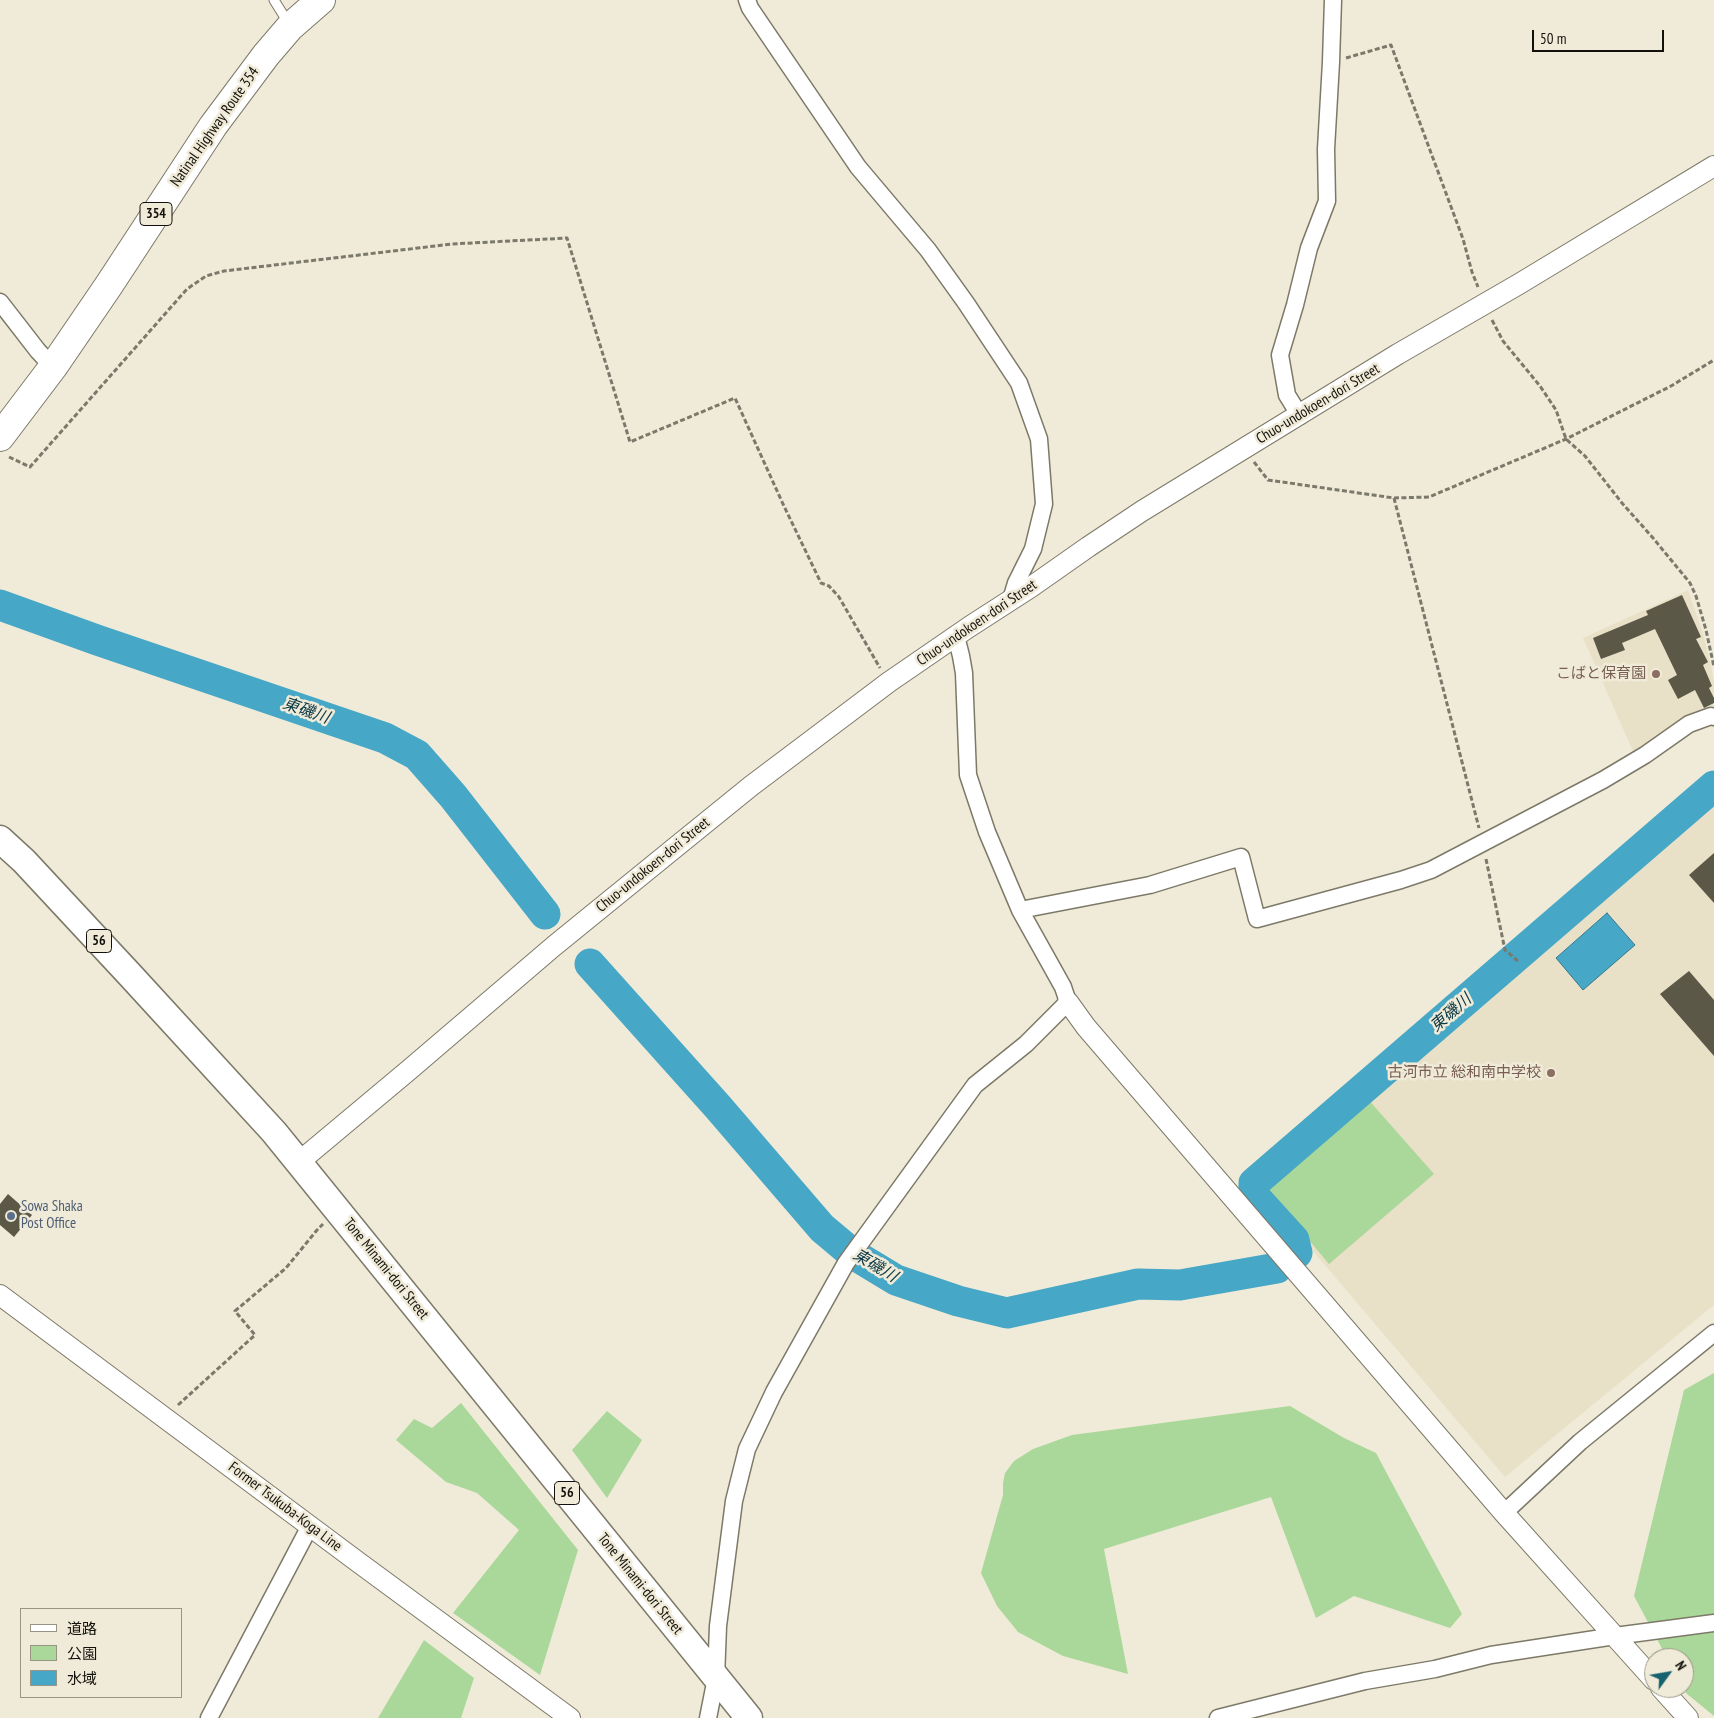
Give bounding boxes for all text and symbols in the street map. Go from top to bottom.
scale bar [1534,20,1666,52]
text: 50 m [1540,29,1566,48]
street label: Natinal Highway Route 354 [167,64,263,190]
road number: 354 [140,202,172,225]
street label: Chuo-undokoen-dori Street [1253,360,1383,448]
street label: Chuo-undokoen-dori Street [914,576,1040,670]
place label: こばと保育園 [1556,665,1646,683]
marker: こばと保育園 [1650,668,1662,680]
water label: 東磯川 [280,694,332,728]
street label: Chuo-undokoen-dori Street [593,814,713,916]
road number: 56 [86,929,112,952]
water label: 東磯川 [1427,990,1475,1036]
place label: 古河市立 総和南中学校 [1388,1064,1541,1082]
marker: 古河市立 総和南中学校 [1545,1067,1557,1079]
place label: Sowa Shaka Post Office [21,1198,83,1233]
marker: Sowa Shaka Post Office [5,1210,17,1222]
street label: Tone Minami-dori Street [340,1215,432,1323]
water label: 東磯川 [849,1245,901,1287]
street label: Former Tsukuba-Koga Line [225,1458,345,1556]
road number: 56 [554,1482,580,1505]
street label: Tone Minami-dori Street [594,1530,686,1638]
legend [20,1608,182,1698]
text: 道路 [67,1619,97,1638]
text: 公園 [67,1644,97,1663]
north arrow [1644,1648,1694,1698]
text: N [1671,1658,1691,1674]
text: 水域 [67,1669,97,1688]

